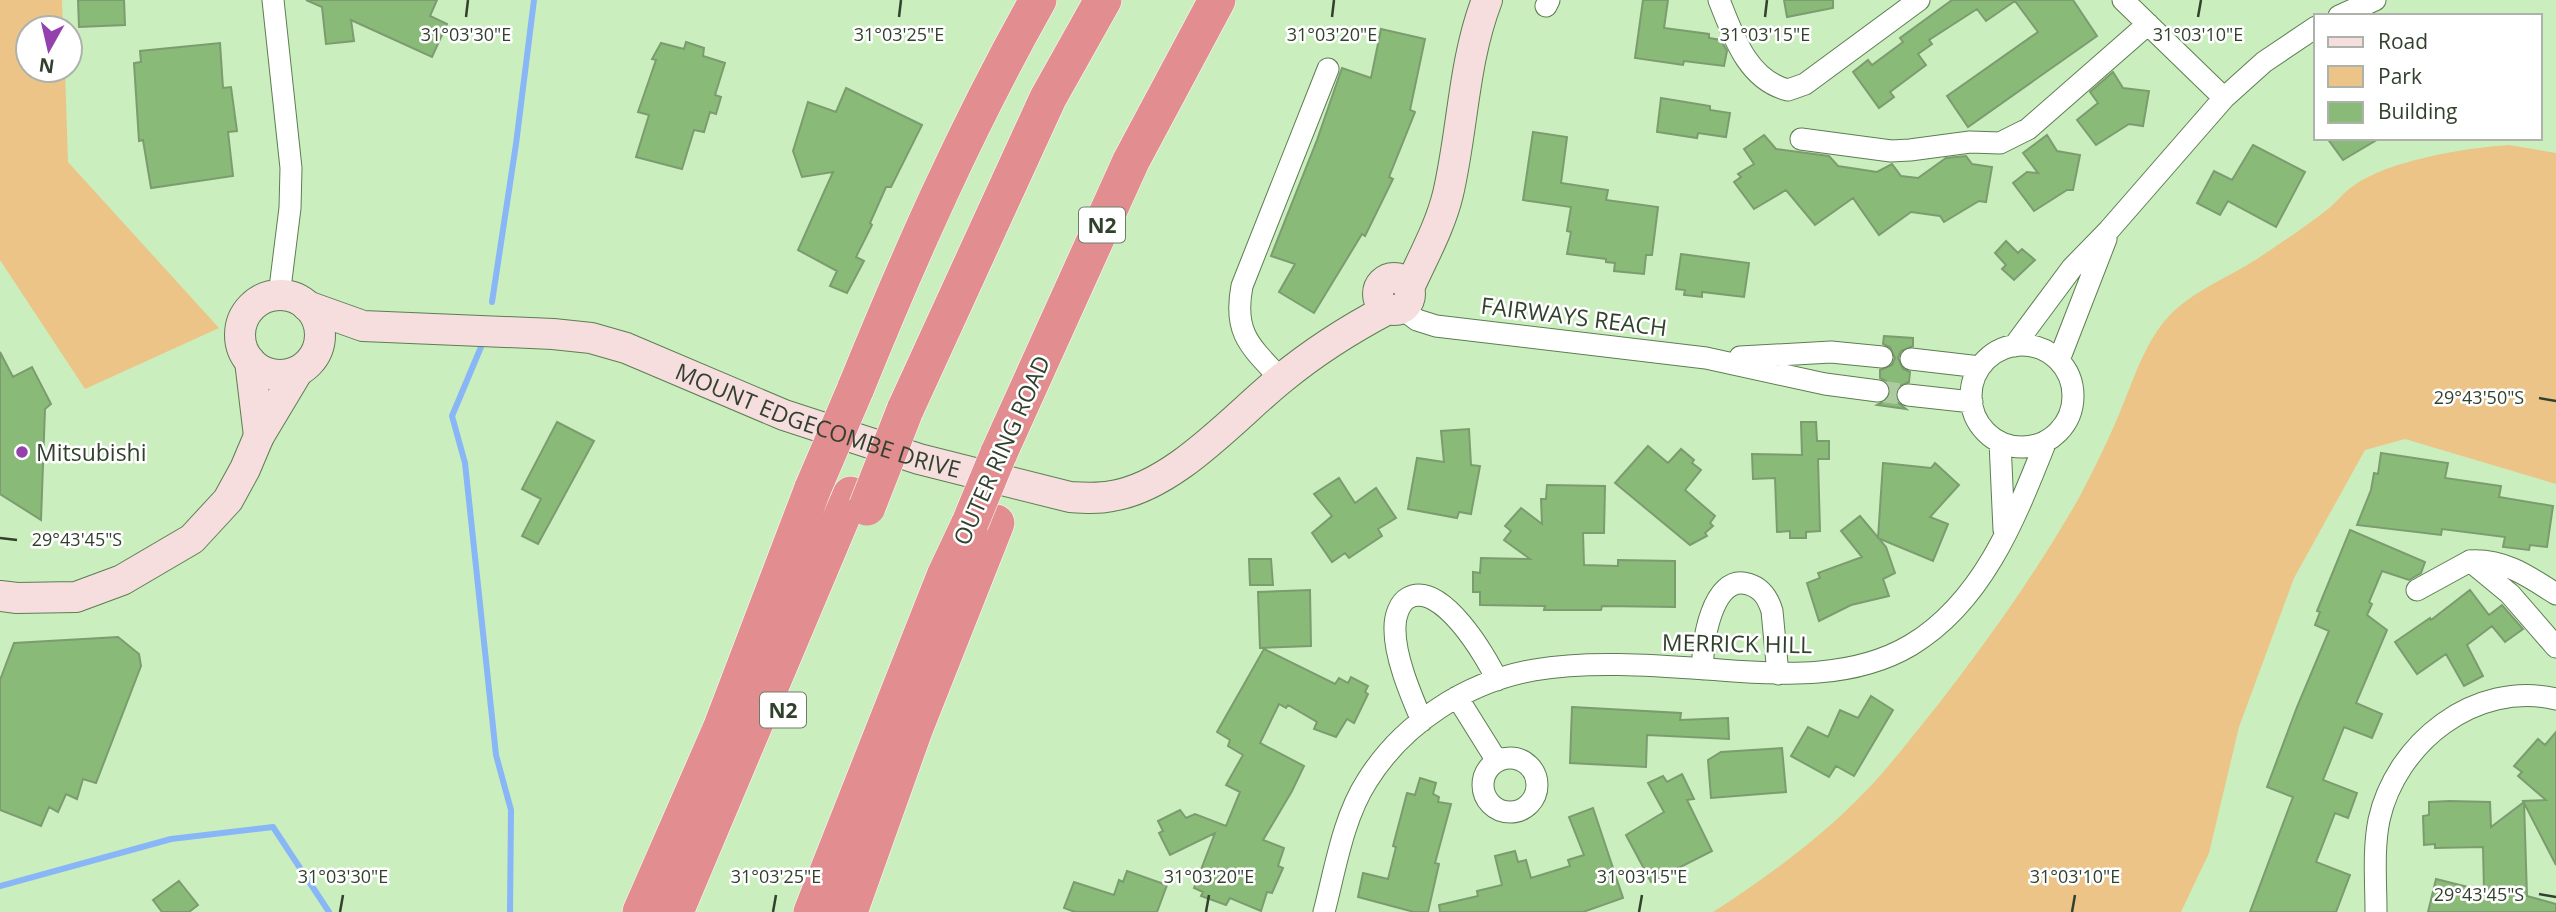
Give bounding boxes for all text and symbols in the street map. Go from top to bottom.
north arrow [14,14,84,84]
legend [2314,14,2542,140]
text: 31°03'30"E [421,22,511,46]
text: 31°03'25"E [854,22,944,46]
text: 31°03'20"E [1287,22,1377,46]
text: 31°03'15"E [1720,22,1810,46]
text: 31°03'10"E [2153,22,2243,46]
text: Road [2378,27,2428,55]
text: N [37,52,56,80]
text: Park [2378,62,2422,90]
text: Building [2378,97,2457,125]
road number: N2 [1079,208,1125,243]
street label: FAIRWAYS REACH [1479,289,1669,343]
street label: OUTER RING ROAD [945,350,1057,550]
street label: MOUNT EDGECOMBE DRIVE [671,355,964,485]
text: 29°43'50"S [2434,385,2524,409]
place label: Mitsubishi [36,436,147,468]
marker: Mitsubishi [14,444,30,460]
text: 29°43'45"S [32,527,122,551]
street label: MERRICK HILL [1662,626,1812,660]
road number: N2 [760,692,806,728]
text: 31°03'30"E [298,864,388,888]
text: 31°03'25"E [731,864,821,888]
text: 31°03'20"E [1164,864,1254,888]
text: 31°03'15"E [1597,864,1687,888]
text: 31°03'10"E [2030,864,2120,888]
text: 29°43'45"S [2434,882,2524,906]

